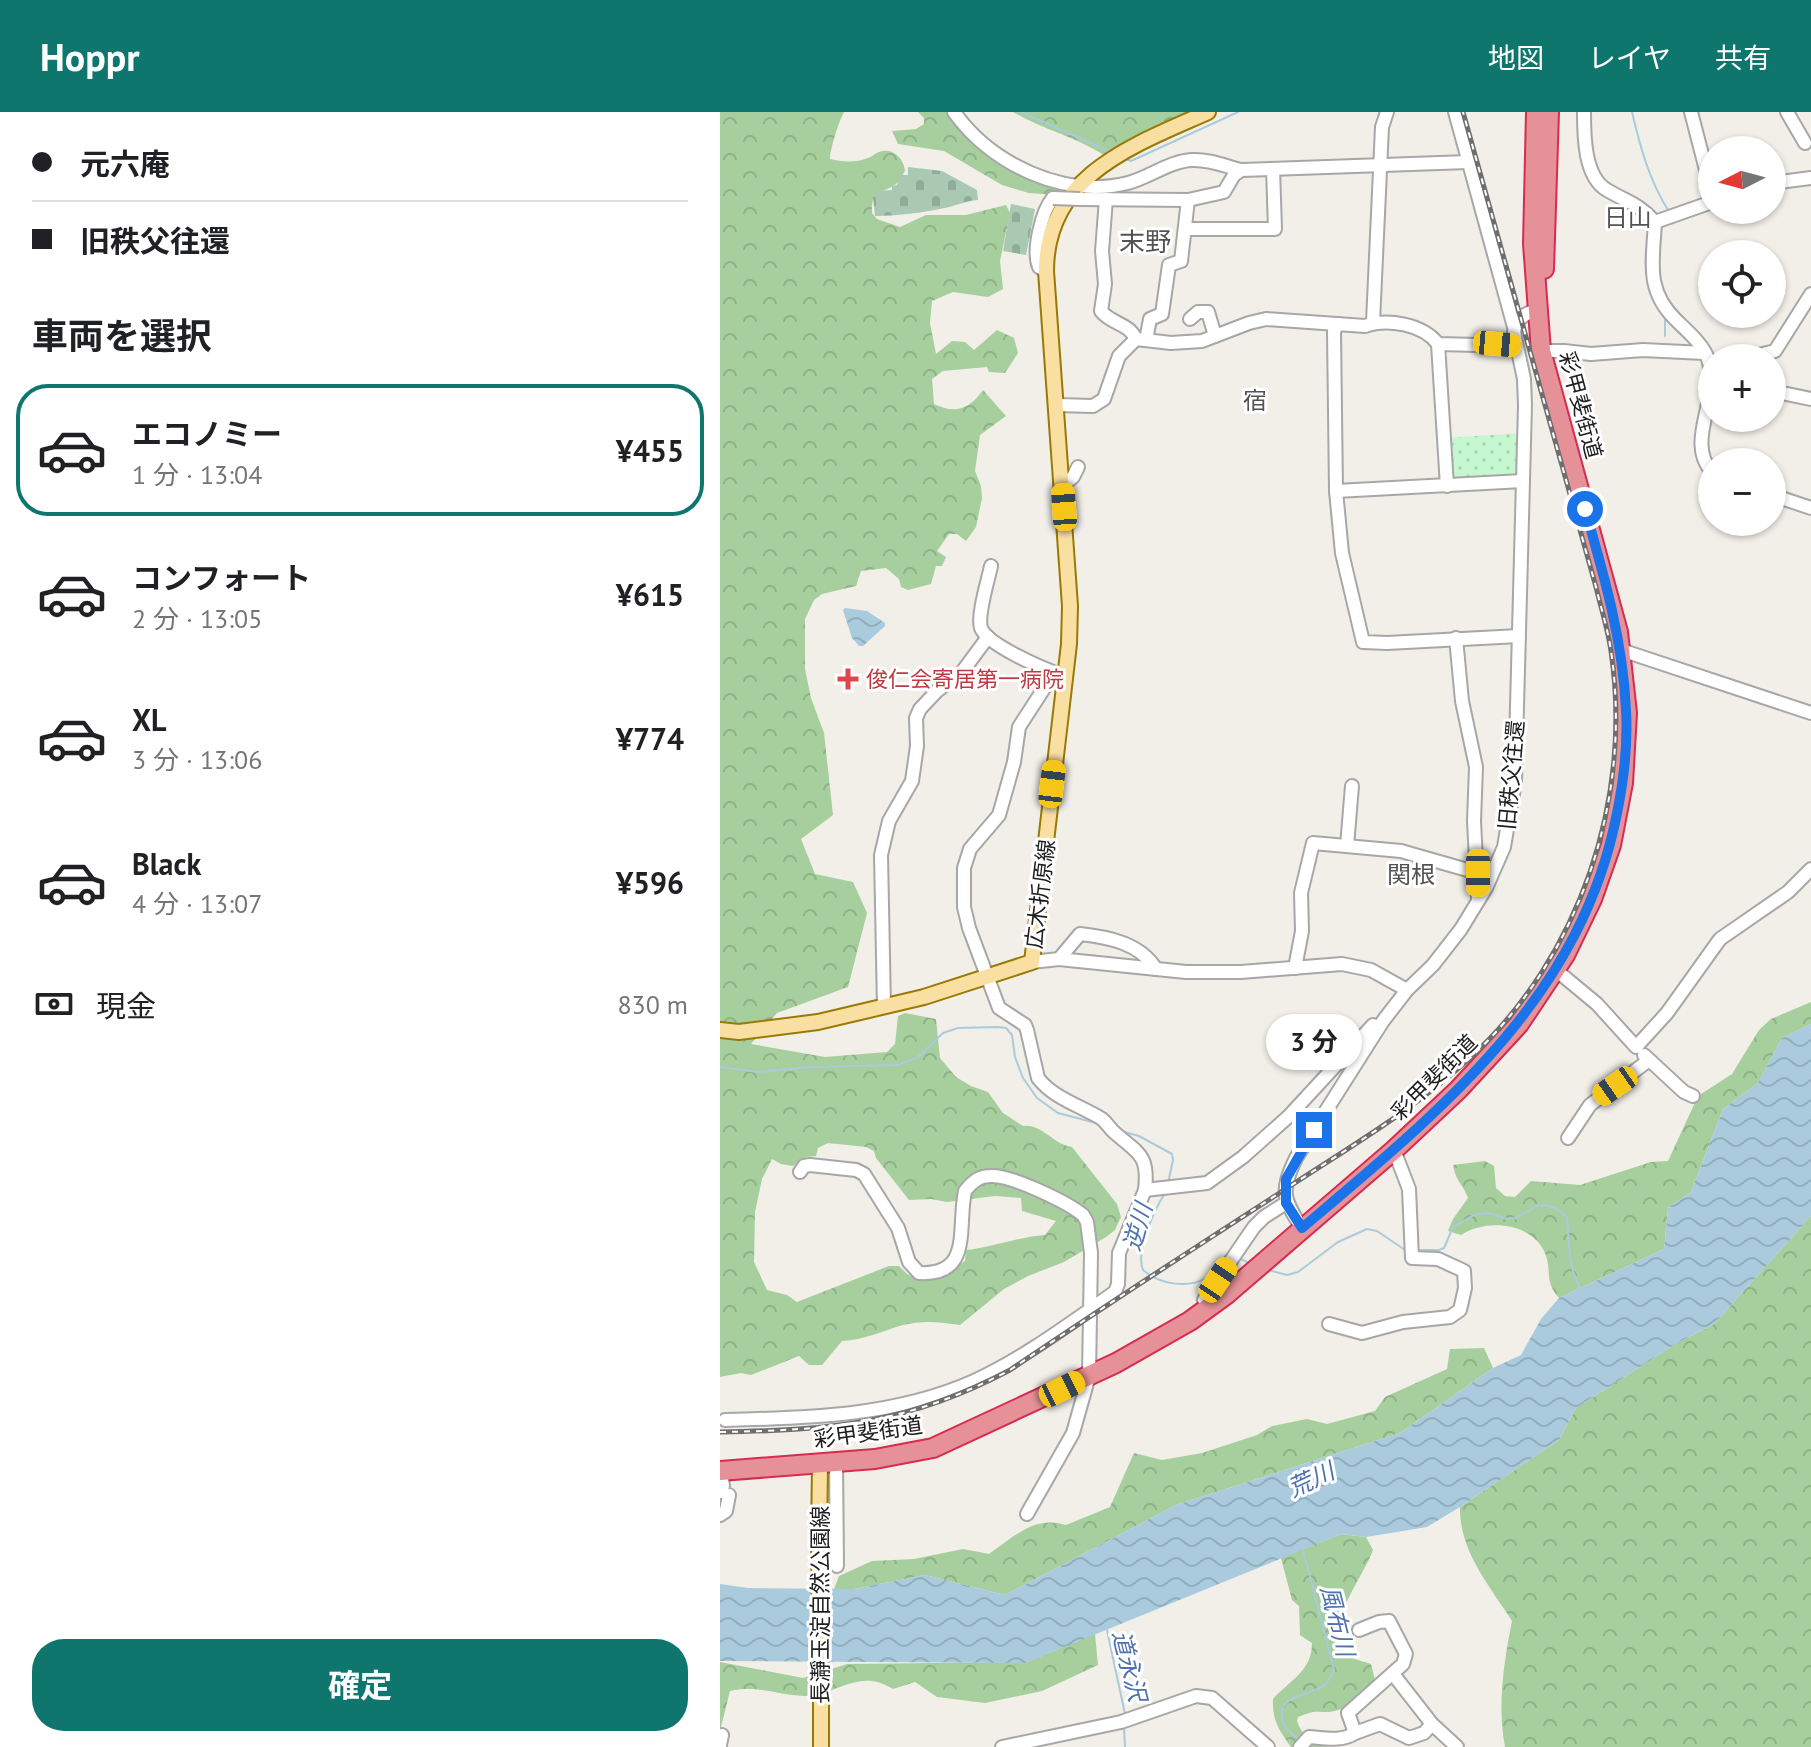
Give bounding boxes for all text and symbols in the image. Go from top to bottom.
text: Hoppr [40,32,140,81]
text: 地図 [1488,39,1544,76]
text: レイヤ [1588,39,1671,76]
text: 共有 [1715,39,1771,76]
north arrow [1698,136,1786,224]
map controls [1698,136,1786,536]
text: 元六庵 [80,144,170,183]
district label: 日山 [1604,202,1652,233]
text: 旧秩父往還 [80,221,230,260]
district label: 末野 [1119,225,1171,258]
button: locate [1698,240,1786,328]
text: 車両を選択 [32,312,212,359]
car [1472,330,1522,358]
button: + [1698,344,1786,432]
street label: 彩甲斐街道 [1553,348,1609,462]
district label: 宿 [1243,385,1267,416]
icon: car [36,414,108,486]
text: エコノミー [132,414,282,453]
text: ¥455 [616,431,684,470]
button: − [1698,448,1786,536]
text: 1 分 · 13:04 [132,458,262,491]
car [1050,482,1078,532]
route start [1567,491,1603,527]
icon: car [36,558,108,630]
text: コンフォート [132,558,311,597]
text: ¥615 [616,575,684,614]
text: 2 分 · 13:05 [132,602,262,635]
place label: 俊仁会寄居第一病院 [866,665,1064,693]
marker: 俊仁会寄居第一病院 [837,668,859,690]
text: XL [132,700,166,739]
icon: car [36,702,108,774]
text: ¥774 [616,719,684,758]
street label: 旧秩父往還 [1492,719,1530,831]
text: 3 分 · 13:06 [132,743,262,776]
car [1037,759,1067,809]
street label: 広木折原線 [1019,838,1061,950]
text: Black [132,844,201,883]
icon: car [36,846,108,918]
car [1466,849,1490,897]
district label: 関根 [1387,859,1435,890]
text: ¥596 [616,863,684,902]
text: 4 分 · 13:07 [132,887,262,920]
icon: cash [32,982,76,1026]
text: 現金 [96,986,156,1025]
text: 830 m [617,988,688,1021]
callout: 3 分 [1266,1014,1362,1070]
text: 3 分 [1290,1025,1338,1058]
street label: 彩甲斐街道 [1385,1028,1483,1126]
car [1588,1062,1642,1110]
route end [1296,1112,1332,1148]
water label: 逆川 [1116,1197,1160,1254]
car [1195,1253,1241,1307]
car [1035,1368,1089,1410]
street label: 彩甲斐街道 [812,1410,924,1454]
water label: 荒川 [1282,1454,1342,1504]
street label: 長瀞玉淀自然公園線 [806,1506,834,1704]
water label: 風布川 [1314,1582,1362,1662]
water label: 道永沢 [1106,1627,1154,1707]
button: 確定 [32,1639,688,1731]

